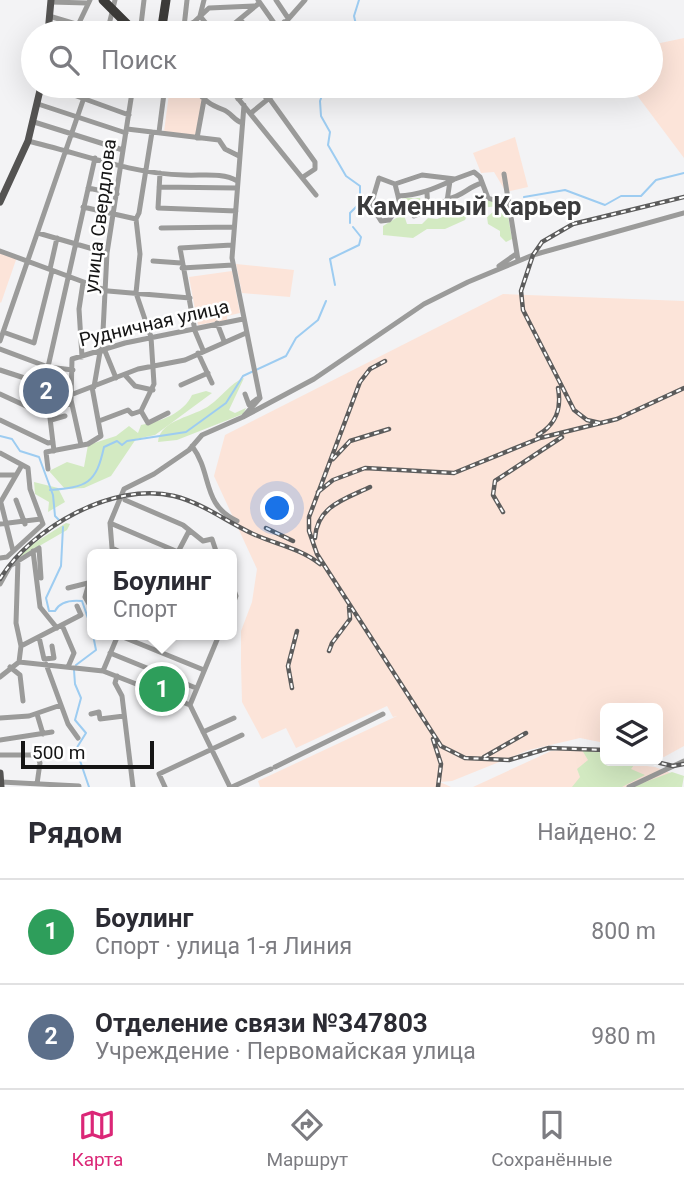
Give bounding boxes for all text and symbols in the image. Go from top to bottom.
search box [21,21,663,98]
icon: search [45,41,83,79]
text: Поиск [101,45,177,75]
street label: улица Свердлова [79,138,121,294]
district label: Каменный Карьер [357,191,582,221]
street label: Рудничная улица [77,295,231,351]
pin: 2 [23,365,69,417]
your location [260,491,294,525]
popup [87,549,237,640]
text: Боулинг [113,566,211,596]
text: Спорт [113,596,177,623]
pin: 1 [139,663,185,715]
map controls [600,703,663,766]
button: layers [600,703,663,766]
scale bar [21,738,154,770]
text: 500 m [32,741,85,764]
text: Рядом [28,815,123,850]
text: Найдено: 2 [537,819,656,846]
text: Боулинг [95,903,193,933]
text: 1 [44,918,58,945]
text: 800 m [591,918,656,945]
text: Спорт · улица 1-я Линия [95,933,352,960]
text: Отделение связи №347803 [95,1008,428,1038]
text: 2 [44,1023,58,1050]
text: 980 m [591,1023,656,1050]
text: Учреждение · Первомайская улица [95,1038,476,1065]
tab: Карта [72,1106,123,1171]
tab: Маршрут [266,1106,348,1171]
tab: Сохранённые [491,1106,612,1171]

